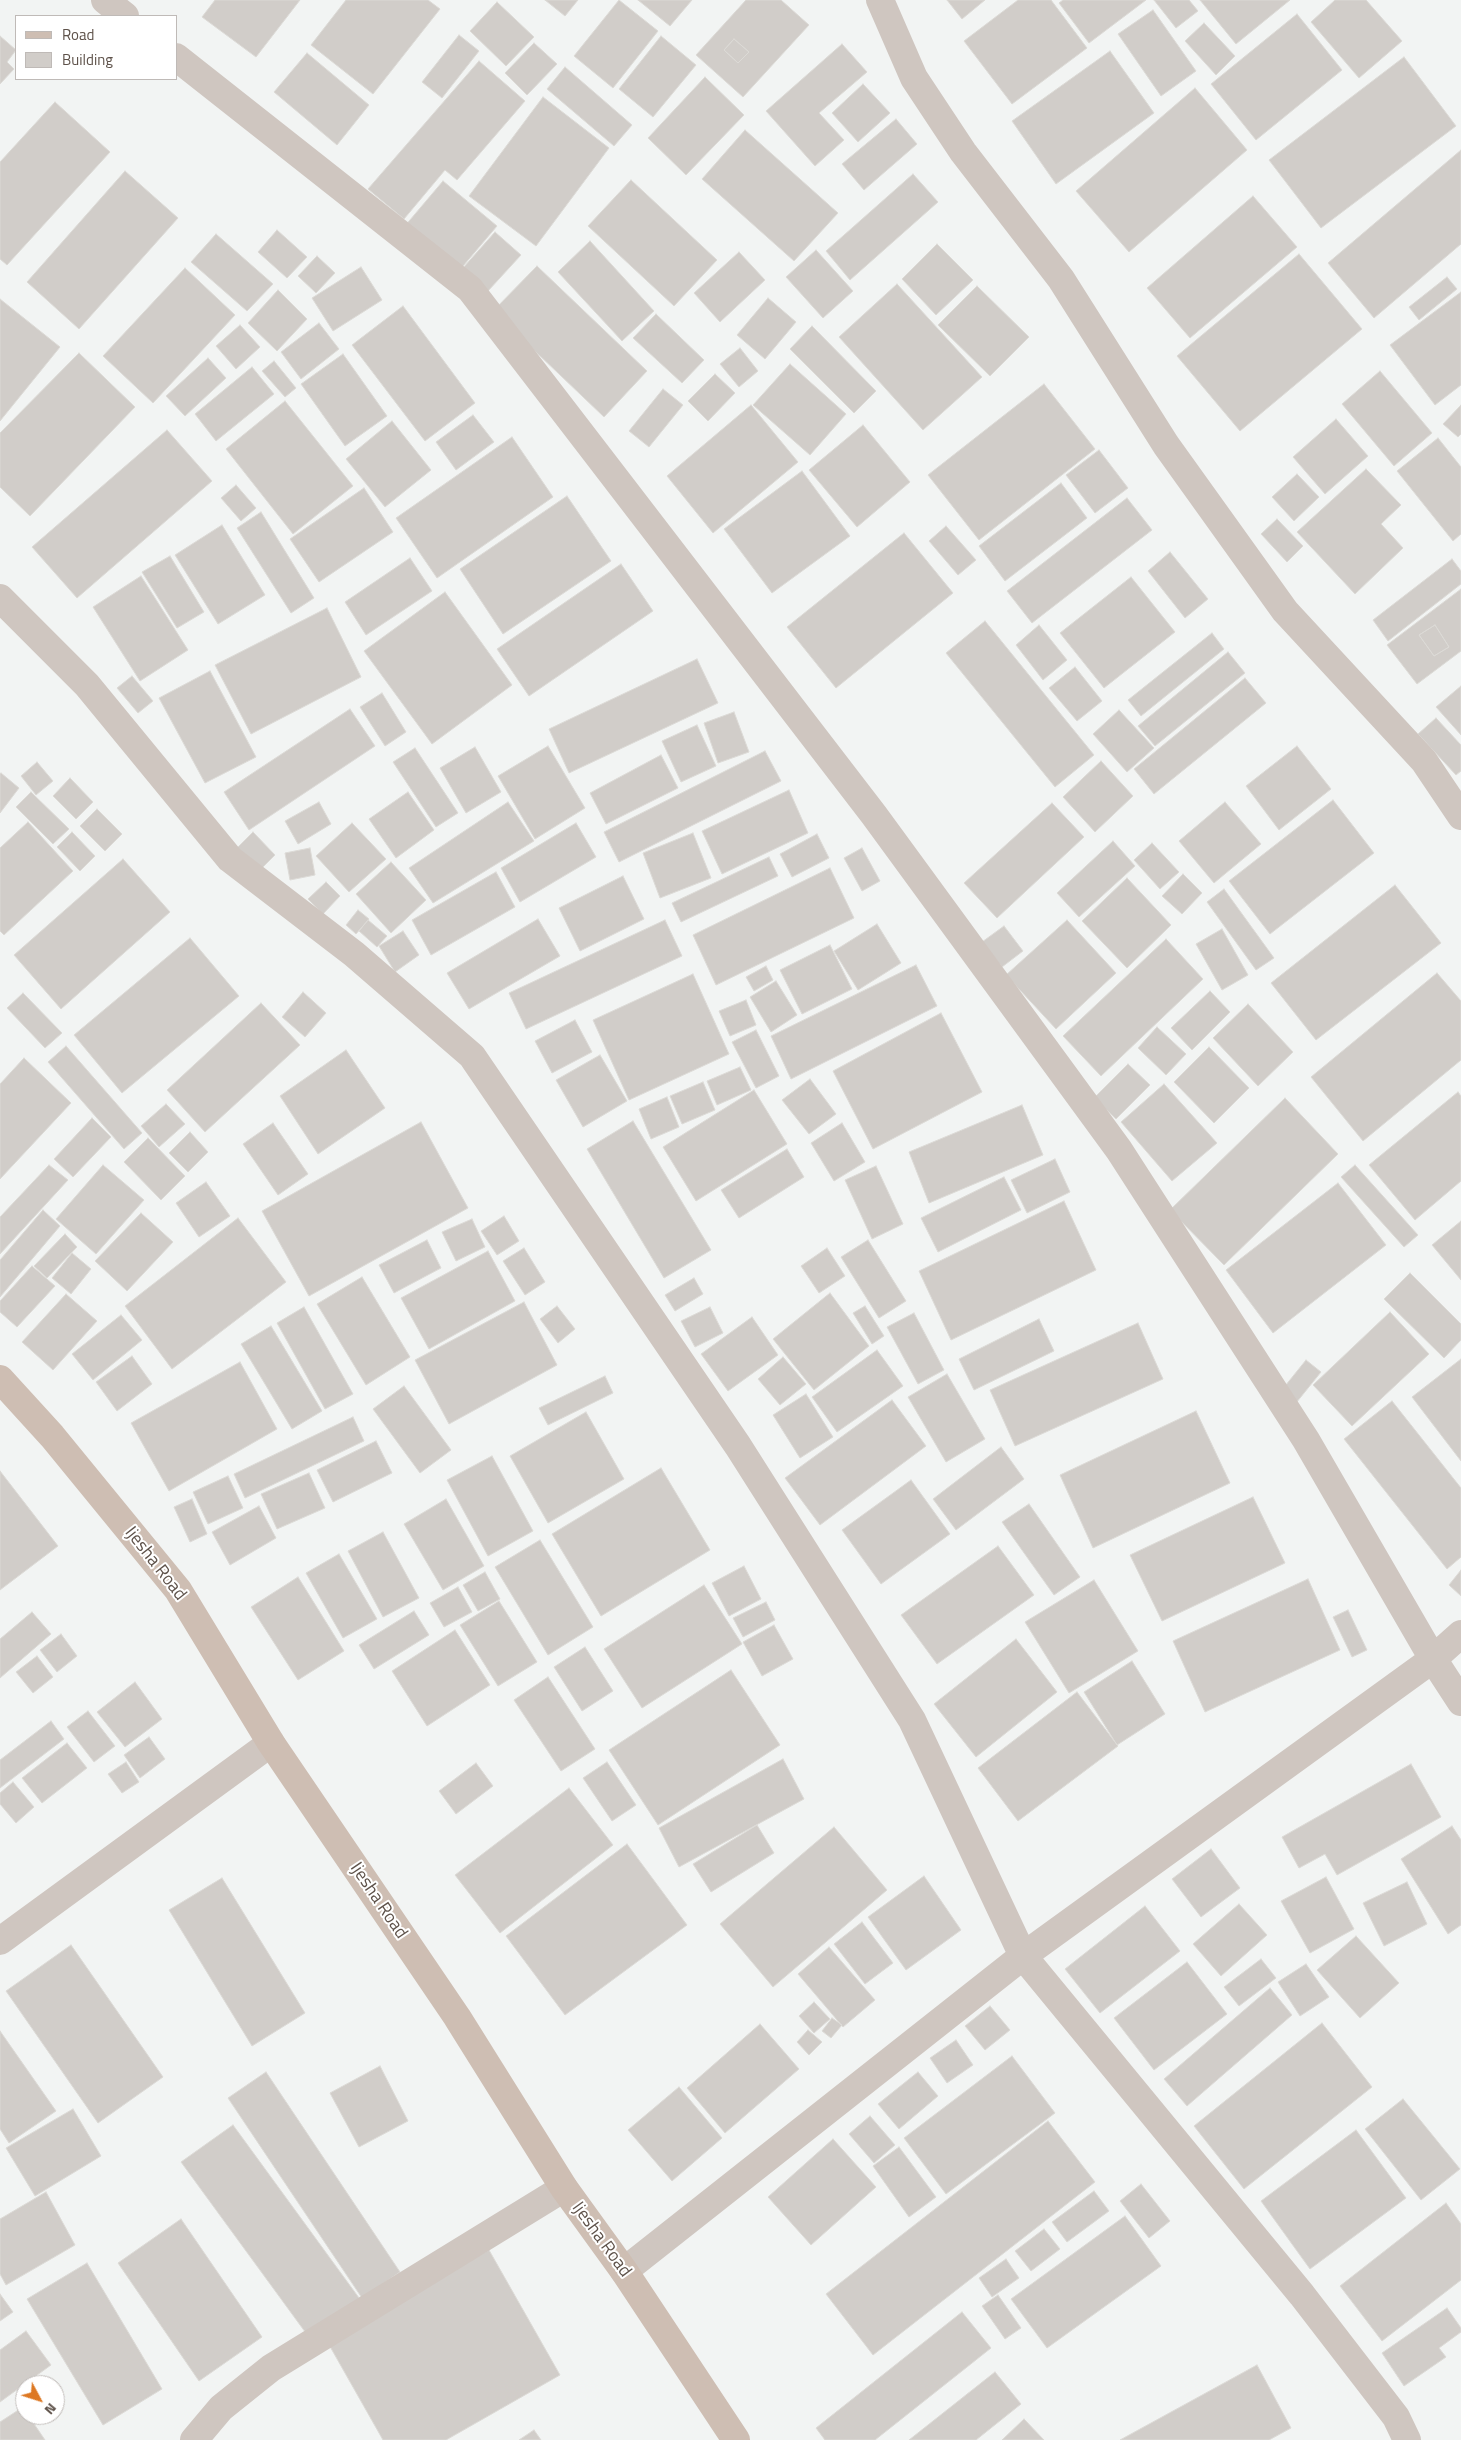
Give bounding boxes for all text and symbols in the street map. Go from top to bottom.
legend [15,15,178,80]
text: Road [62,23,94,46]
text: Building [62,48,113,71]
street label: Ijesha Road [120,1523,190,1605]
street label: Ijesha Road [345,1859,411,1943]
street label: Ijesha Road [567,2198,635,2282]
north arrow [15,2375,65,2425]
text: N [40,2399,62,2420]

